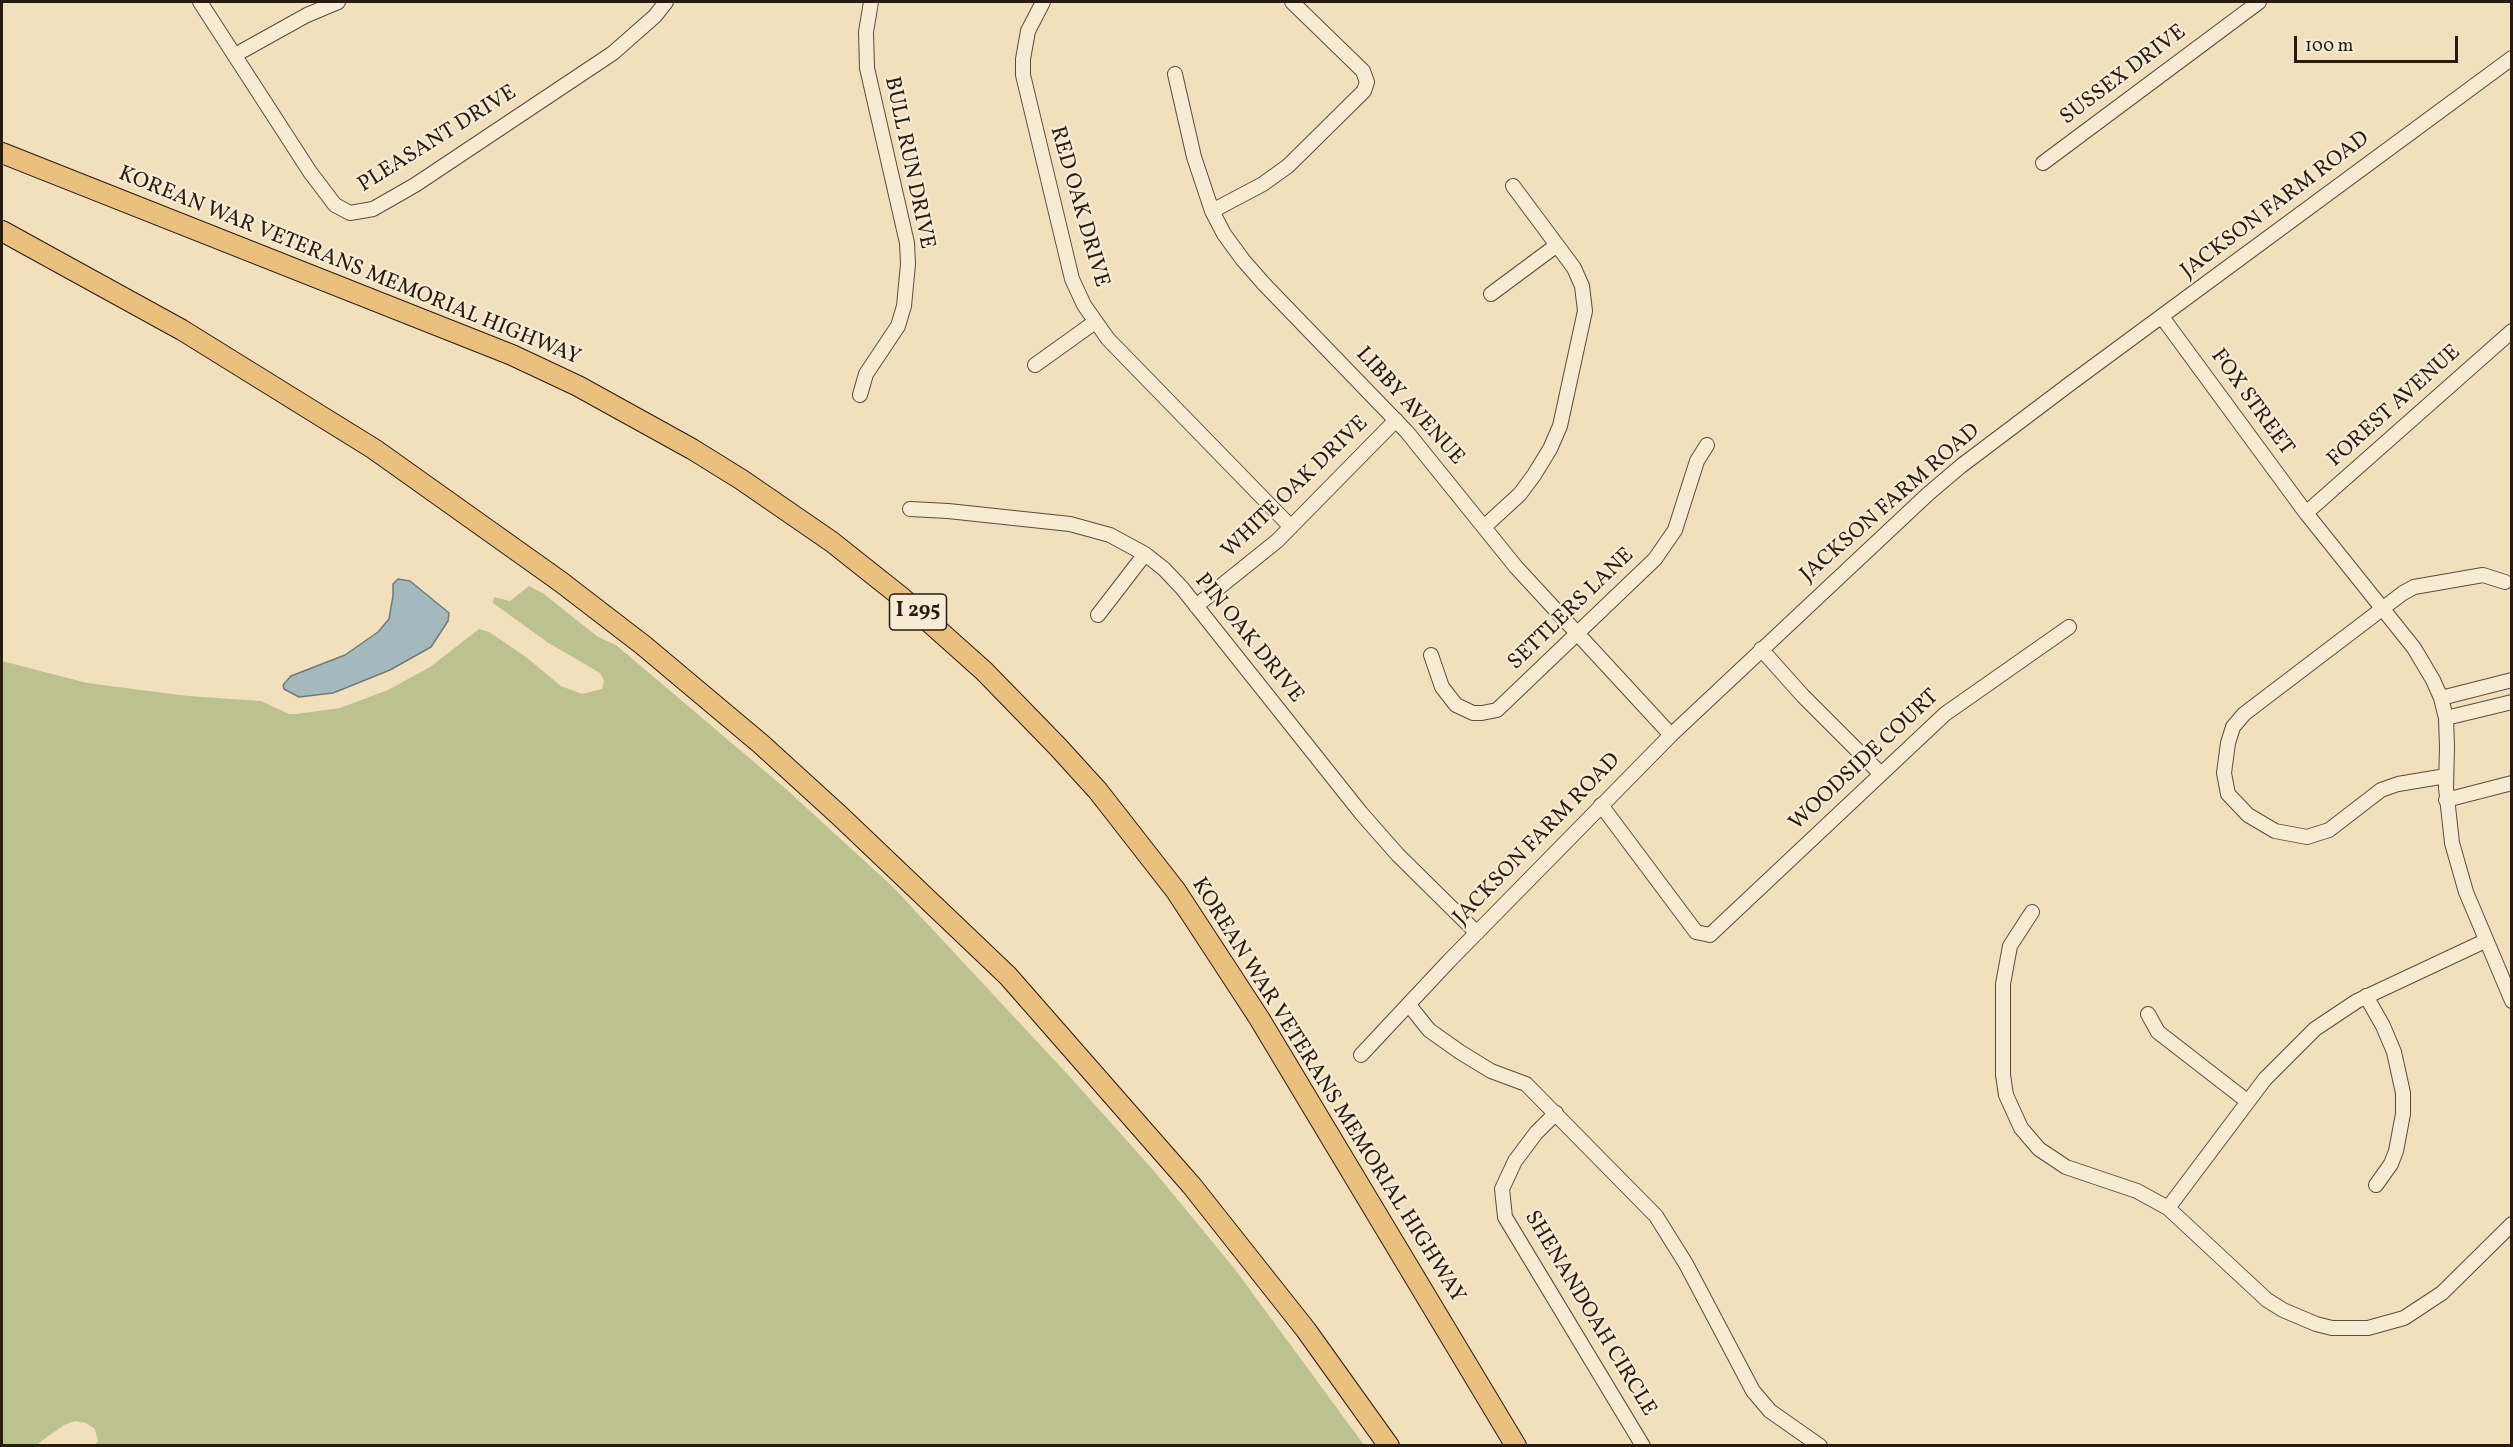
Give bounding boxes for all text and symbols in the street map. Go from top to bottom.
street label: SUSSEX DRIVE [2056,20,2192,132]
scale bar [2297,24,2460,62]
text: 100 m [2305,34,2354,59]
street label: BULL RUN DRIVE [877,74,939,252]
street label: PLEASANT DRIVE [354,81,522,199]
street label: RED OAK DRIVE [1042,123,1114,291]
street label: JACKSON FARM ROAD [2177,126,2375,286]
street label: KOREAN WAR VETERANS MEMORIAL HIGHWAY [114,162,584,372]
street label: FOREST AVENUE [2323,340,2467,474]
street label: LIBBY AVENUE [1349,342,1469,472]
street label: FOX STREET [2204,345,2298,461]
street label: WHITE OAK DRIVE [1217,411,1375,565]
street label: JACKSON FARM ROAD [1796,419,1986,589]
street label: SETTLERS LANE [1504,543,1640,677]
street label: PIN OAK DRIVE [1188,569,1308,709]
road number: I 295 [890,594,946,630]
street label: WOODSIDE COURT [1785,685,1945,837]
street label: JACKSON FARM ROAD [1449,748,1627,932]
street label: KOREAN WAR VETERANS MEMORIAL HIGHWAY [1184,874,1470,1308]
street label: SHENANDOAH CIRCLE [1517,1207,1661,1421]

